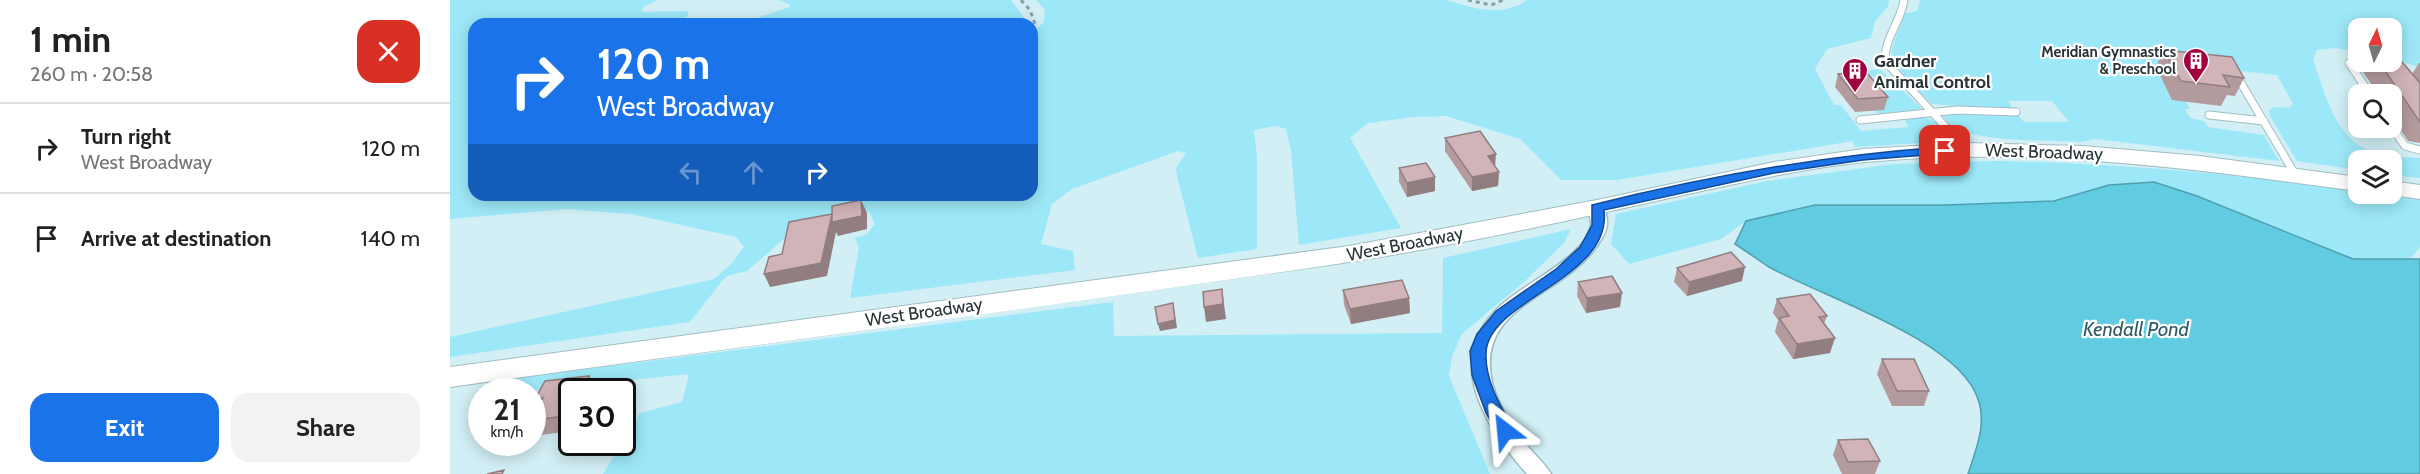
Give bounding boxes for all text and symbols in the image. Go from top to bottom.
text: 1 min [30,17,111,61]
north arrow [2348,18,2402,72]
map controls [2348,18,2402,204]
button: close [357,20,420,83]
text: 120 m [597,38,710,90]
icon: right [498,42,576,120]
place label: Meridian Gymnastics & Preschool [2041,43,2176,78]
building icon: Meridian Gymnastics & Preschool [2181,46,2211,84]
place label: Gardner Animal Control [1874,50,1991,93]
building icon: Gardner Animal Control [1840,56,1870,94]
text: 260 m · 20:58 [30,62,153,86]
button: search [2348,84,2402,138]
text: West Broadway [597,90,774,123]
text: Turn right [81,123,171,150]
pin [1919,125,1970,176]
icon: right [30,132,63,165]
icon: arrive [1928,134,1961,167]
text: 120 m [362,135,420,162]
street label: West Broadway [1985,139,2103,165]
text: West Broadway [81,150,212,174]
button: layers [2348,150,2402,204]
icon: left [674,156,707,189]
icon: ahead [737,156,770,189]
icon: right [800,156,833,189]
icon: arrive [30,222,63,255]
street label: West Broadway [1345,222,1465,266]
text: Arrive at destination [81,225,271,252]
text: 140 m [361,225,420,252]
street label: West Broadway [864,293,984,331]
water label: Kendall Pond [2083,317,2190,341]
speed limit sign: 30 [558,378,636,456]
text: 21 [494,391,520,428]
button: Exit [30,393,219,462]
button: Share [231,393,420,462]
position arrow [1473,399,1537,463]
text: km/h [491,423,523,441]

